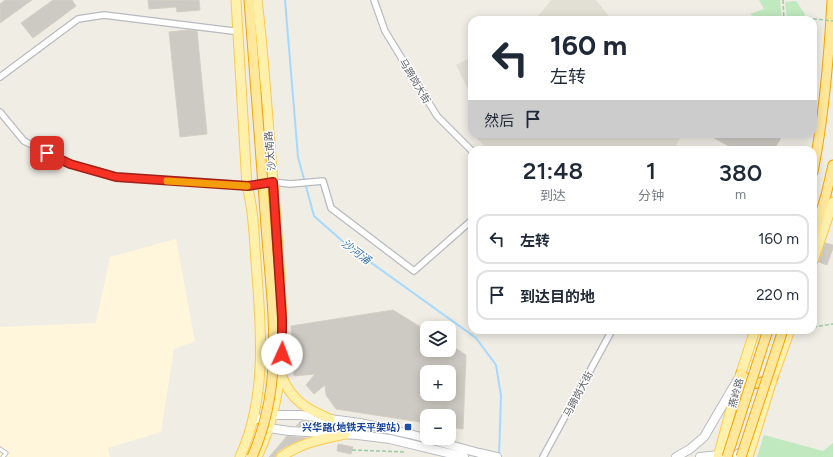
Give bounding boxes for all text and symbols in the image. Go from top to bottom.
text: 160 m [550,28,627,62]
icon: left [484,32,536,84]
street label: 马蹄岗大街 [397,56,433,106]
text: 左转 [550,66,586,88]
icon: arrive [522,108,544,130]
text: 然后 [484,112,514,130]
street label: 沙太南路 [262,131,278,171]
pin [30,136,64,170]
icon: arrive [36,142,58,164]
text: 21:48 [523,156,583,185]
text: 1 [646,156,656,185]
text: 380 [719,158,762,187]
text: m [735,187,746,202]
text: 到达 [540,188,566,203]
text: 分钟 [638,188,664,203]
icon: left [486,228,508,250]
text: 160 m [758,230,799,248]
text: 左转 [520,232,550,250]
water label: 沙河涌 [339,237,375,268]
icon: arrive [486,284,508,306]
text: 220 m [756,286,799,304]
text: 到达目的地 [520,288,595,306]
map controls [420,321,456,445]
button: layers [420,321,456,357]
position arrow [261,333,303,375]
button: + [420,365,456,401]
street label: 马蹄岗大街 [561,369,595,419]
street label: 燕岭路 [726,377,746,409]
button: − [420,409,456,445]
place label: 兴华路(地铁天平架站) [302,421,400,434]
marker: 兴华路(地铁天平架站) [403,422,413,432]

